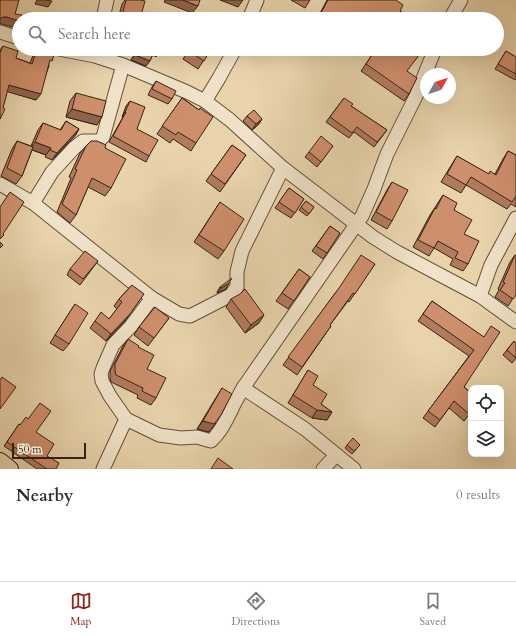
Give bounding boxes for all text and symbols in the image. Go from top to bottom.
search box [12,12,504,56]
icon: search [26,23,48,45]
text: Search here [58,24,131,44]
north arrow [420,68,456,104]
map controls [468,385,504,457]
button: locate [468,385,504,421]
button: layers [468,421,504,457]
scale bar [12,441,86,460]
text: 50 m [18,442,42,457]
text: Nearby [16,484,73,507]
text: 0 results [456,486,500,504]
tab: Map [70,590,92,629]
tab: Directions [231,590,280,629]
tab: Saved [420,590,446,629]

